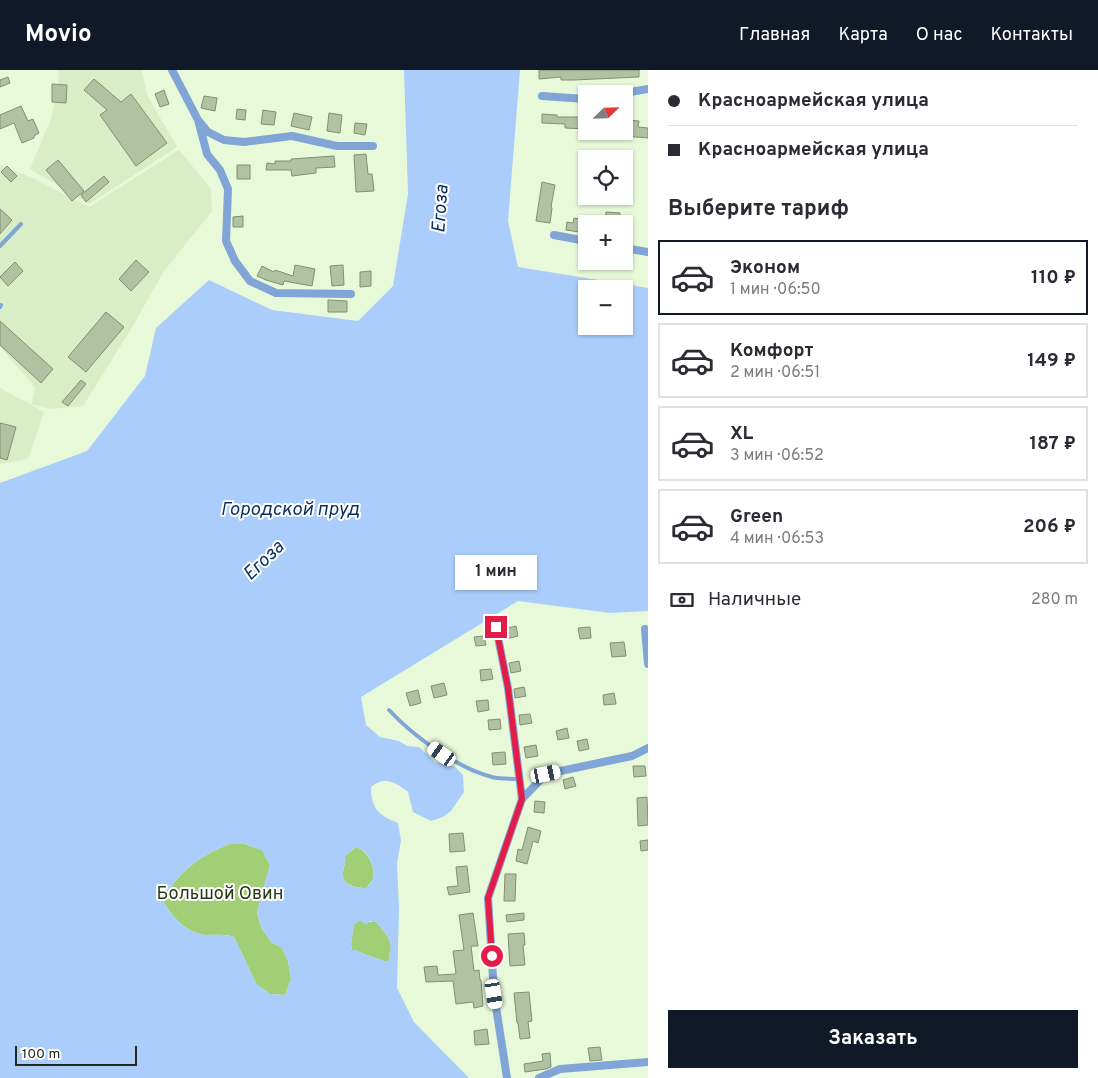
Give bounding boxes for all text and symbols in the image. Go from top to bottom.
text: Movio [25,20,92,50]
text: Главная [739,24,810,47]
text: Карта [838,24,888,47]
text: О нас [916,24,962,47]
text: Контакты [990,24,1073,47]
north arrow [578,85,632,140]
map controls [578,85,633,335]
text: Красноармейская улица [698,89,929,113]
text: Красноармейская улица [698,138,929,162]
button: locate [578,150,633,205]
water label: Егоза [427,184,455,234]
text: Выберите тариф [668,196,849,223]
button: + [578,215,633,270]
icon: car [670,255,715,300]
text: Эконом [730,256,800,280]
text: 110 ₽ [1031,266,1076,290]
button: − [578,280,633,335]
text: 1 мин · 06:50 [730,280,821,300]
icon: car [670,338,715,383]
text: Комфорт [730,339,813,363]
text: 149 ₽ [1027,349,1076,373]
text: 2 мин · 06:51 [730,363,820,383]
icon: car [670,421,715,466]
text: XL [730,422,753,446]
text: 187 ₽ [1029,432,1076,456]
text: 3 мин · 06:52 [730,446,824,466]
water label: Городской пруд [220,498,360,522]
icon: car [670,504,715,549]
text: Green [730,505,783,529]
text: 206 ₽ [1023,515,1076,539]
text: 4 мин · 06:53 [730,529,824,549]
water label: Егоза [238,535,290,586]
callout: 1 мин [455,554,537,590]
text: 1 мин [475,562,517,582]
icon: cash [668,586,696,614]
text: Наличные [708,588,801,612]
text: 280 m [1031,590,1078,610]
route end [485,616,507,638]
car [425,739,458,769]
car [529,764,562,784]
park label: Большой Овин [157,883,283,906]
route start [481,945,503,967]
car [484,978,503,1010]
button: Заказать [668,1010,1078,1068]
scale bar [15,1043,138,1066]
text: 100 m [22,1046,60,1063]

